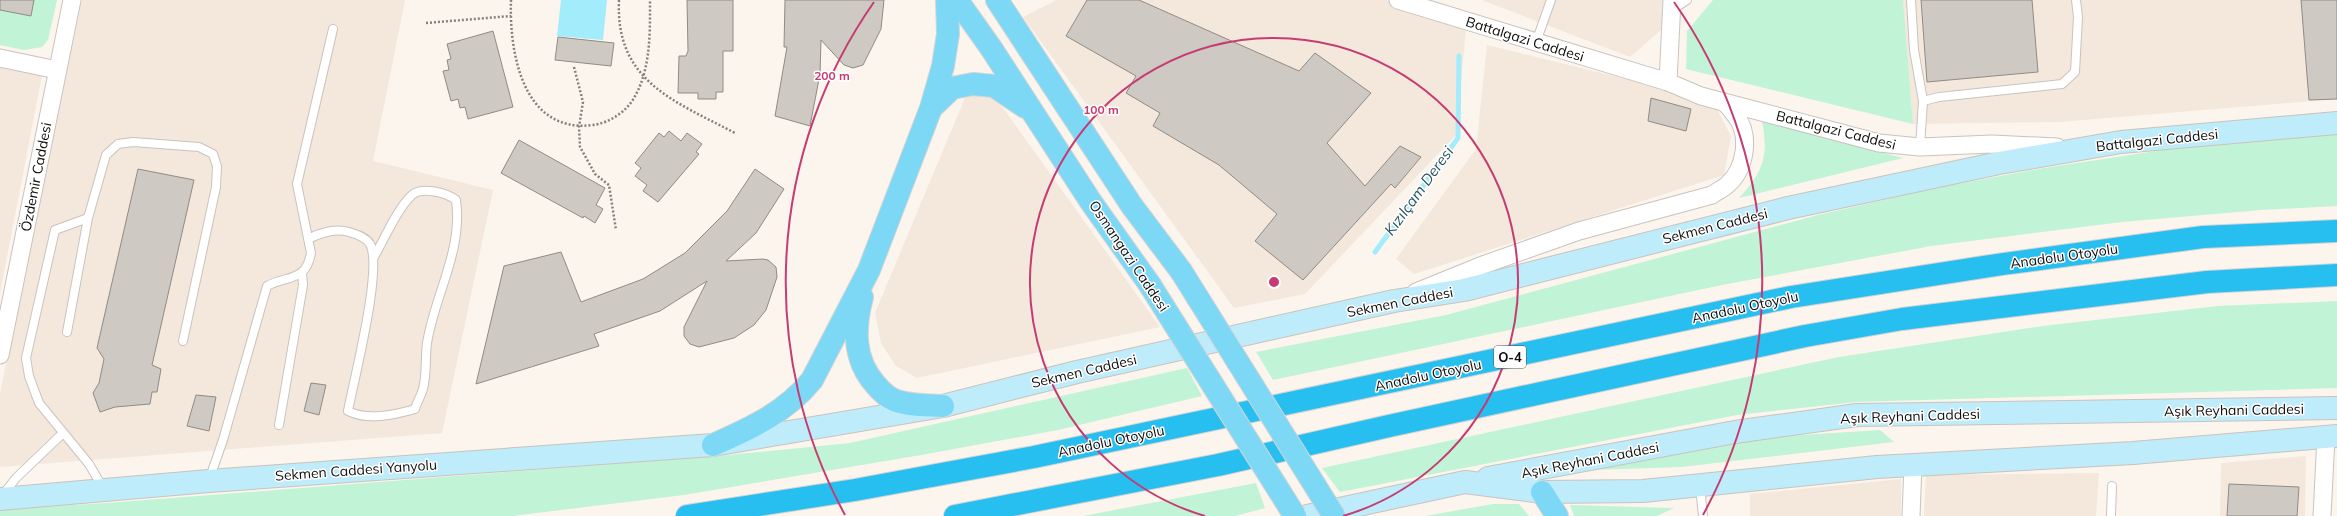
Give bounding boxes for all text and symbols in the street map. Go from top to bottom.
street label: Battalgazi Caddesi [1464,12,1586,66]
text: 200 m [814,68,850,83]
text: 100 m [1083,102,1119,117]
street label: Battalgazi Caddesi [1774,106,1898,154]
street label: Özdemir Caddesi [17,121,55,233]
street label: Battalgazi Caddesi [2095,125,2219,155]
water label: Kızılçam Deresi [1380,142,1457,239]
street label: Osmangazi Caddesi [1085,197,1173,315]
street label: Sekmen Caddesi [1661,204,1769,248]
street label: Anadolu Otoyolu [2009,240,2119,272]
centre of rings [1267,275,1281,289]
street label: Sekmen Caddesi [1345,283,1455,321]
street label: Anadolu Otoyolu [1690,287,1800,327]
road number: O-4 [1494,346,1526,368]
street label: Sekmen Caddesi [1029,350,1139,392]
street label: Anadolu Otoyolu [1373,355,1483,395]
street label: Aşık Reyhani Caddesi [2164,400,2304,420]
street label: Aşık Reyhani Caddesi [1840,405,1980,427]
street label: Anadolu Otoyolu [1056,421,1166,461]
street label: Aşık Reyhani Caddesi [1520,438,1660,482]
street label: Sekmen Caddesi Yanyolu [275,455,437,485]

